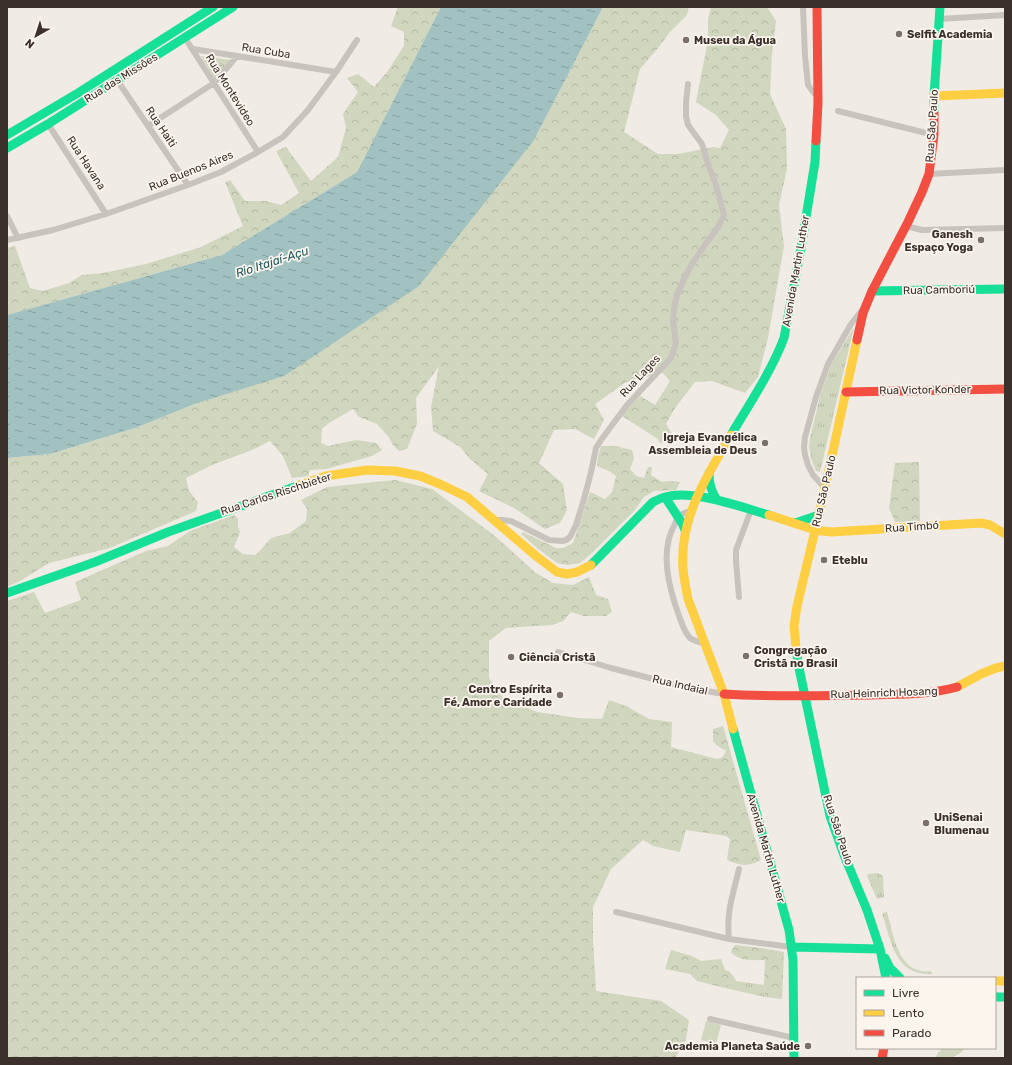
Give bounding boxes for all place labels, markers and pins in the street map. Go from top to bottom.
place label: Selfit Academia [907,28,993,41]
marker: Selfit Academia [894,29,904,39]
place label: Museu da Água [694,34,776,47]
marker: Museu da Água [681,35,691,45]
place label: Ganesh Espaço Yoga [904,228,973,254]
marker: Ganesh Espaço Yoga [976,235,986,245]
place label: Igreja Evangélica Assembleia de Deus [648,431,757,457]
marker: Igreja Evangélica Assembleia de Deus [760,438,770,448]
place label: Eteblu [832,554,868,567]
marker: Eteblu [819,555,829,565]
place label: Congregação Cristã no Brasil [754,644,838,670]
place label: Ciência Cristã [519,651,596,664]
marker: Congregação Cristã no Brasil [741,651,751,661]
marker: Ciência Cristã [506,652,516,662]
place label: Centro Espírita Fé, Amor e Caridade [444,683,552,709]
marker: Centro Espírita Fé, Amor e Caridade [555,690,565,700]
place label: UniSenai Blumenau [934,811,989,837]
marker: UniSenai Blumenau [921,818,931,828]
place label: Academia Planeta Saúde [665,1040,800,1053]
marker: Academia Planeta Saúde [803,1041,813,1051]

